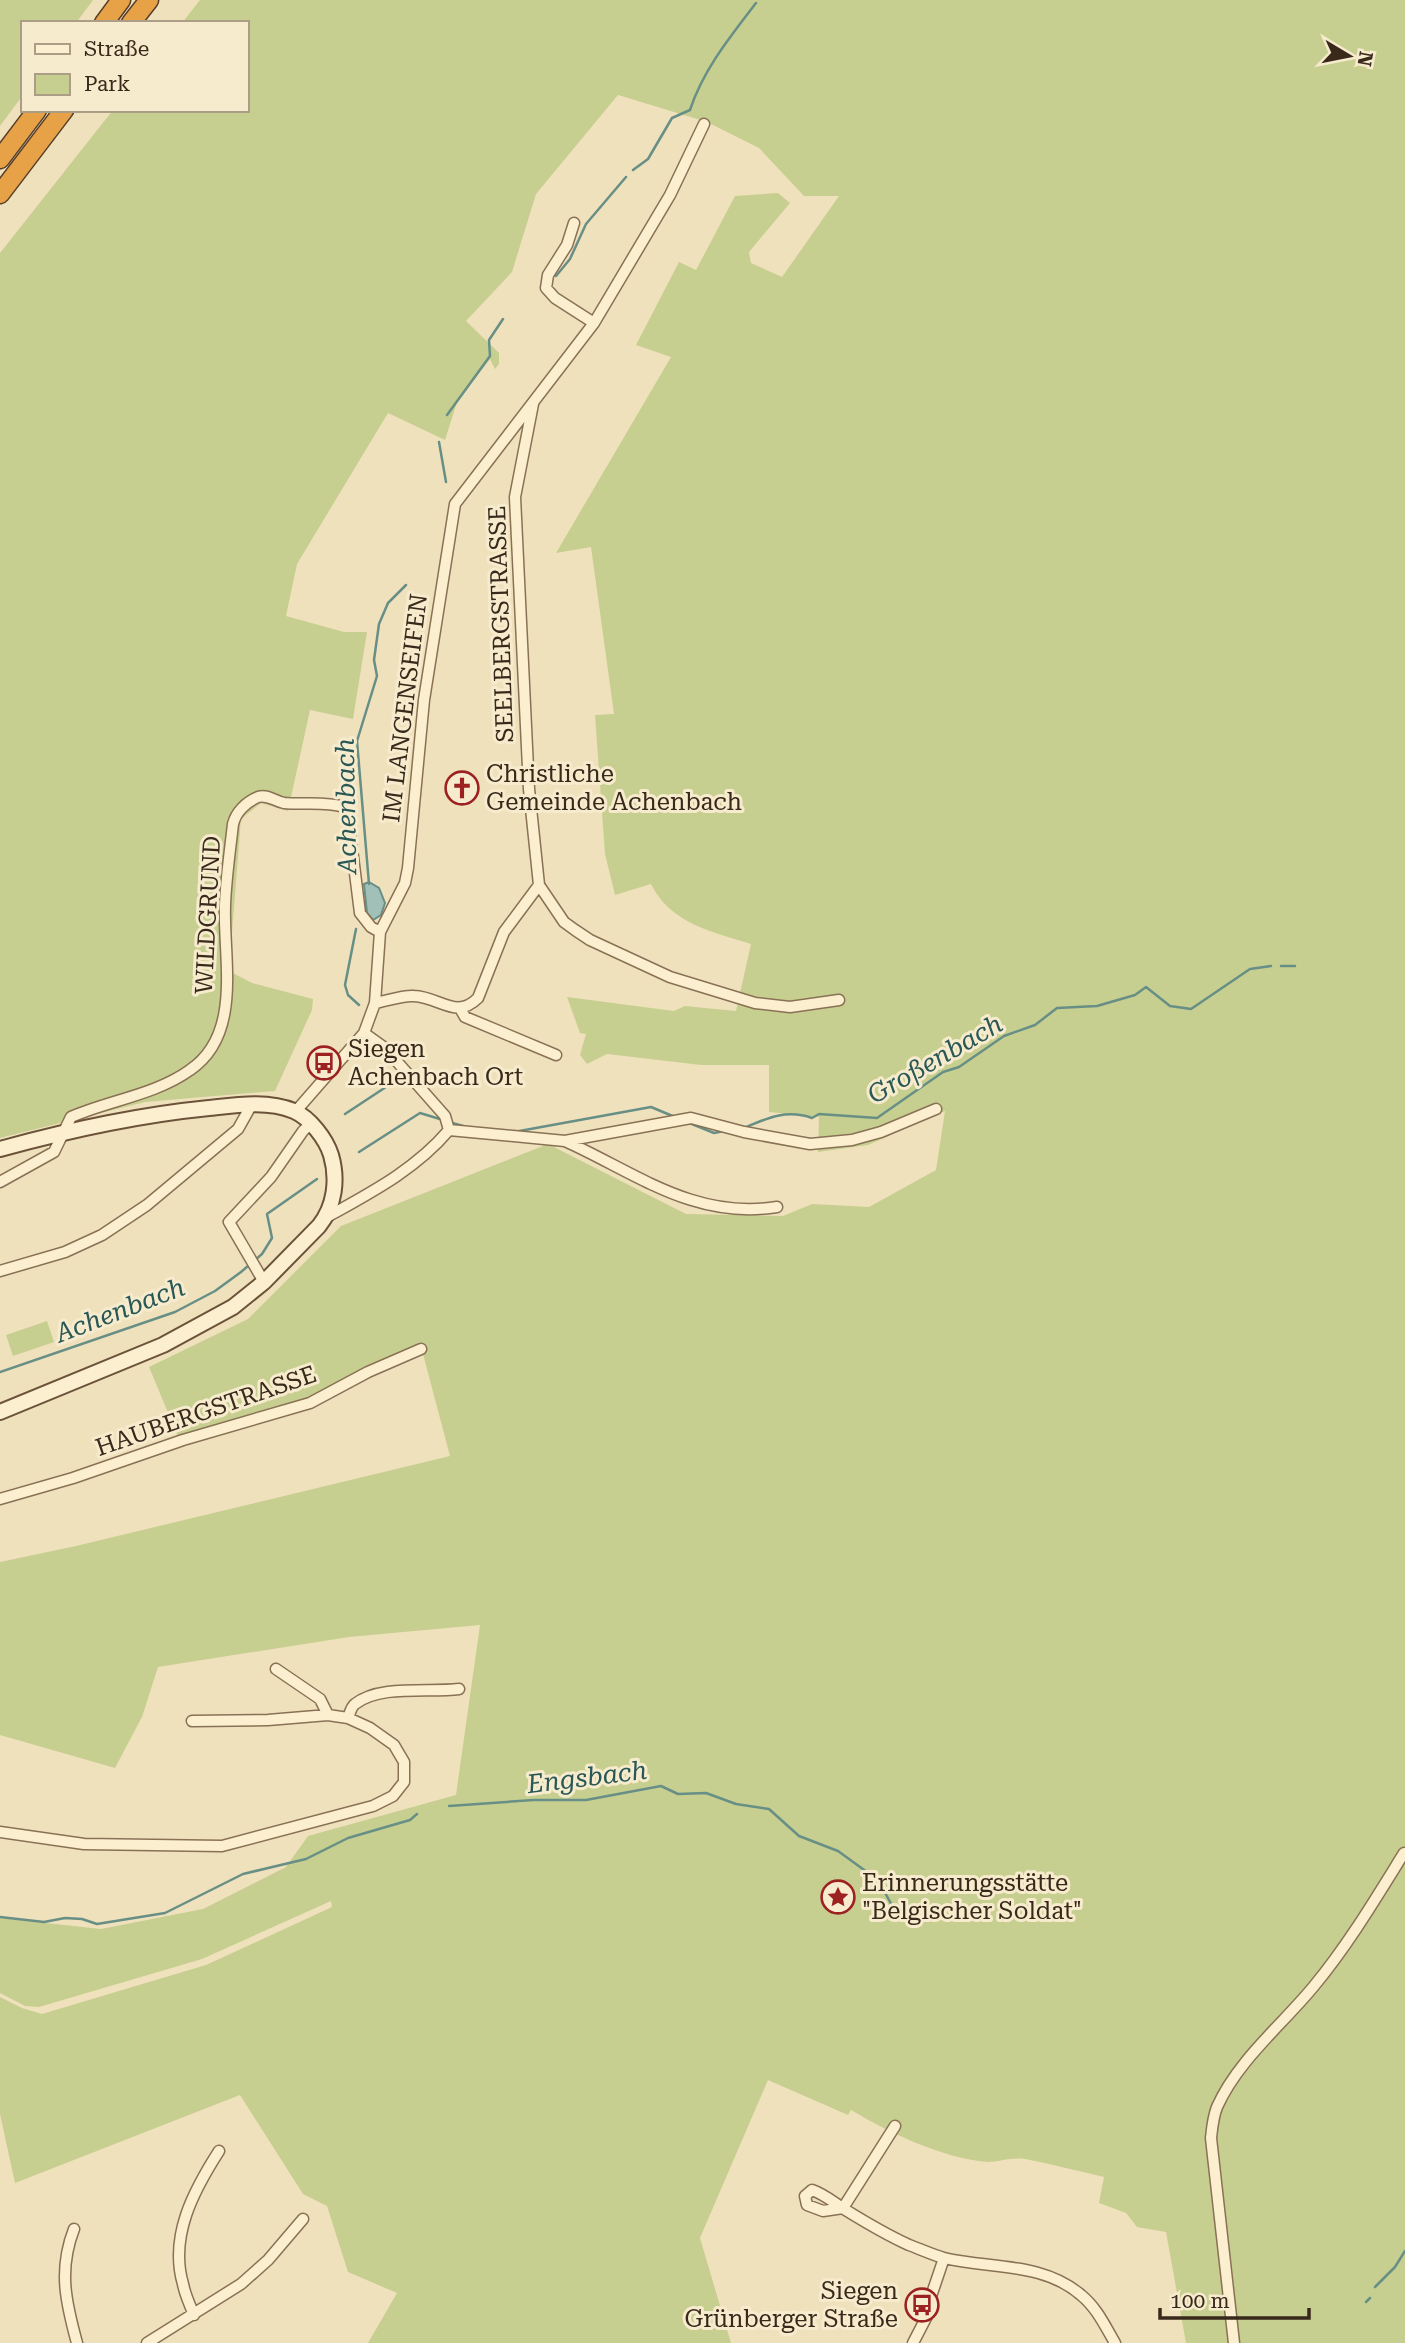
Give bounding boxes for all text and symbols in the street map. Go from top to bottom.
legend [21,21,248,112]
north arrow [1314,21,1384,91]
text: Straße [84,37,149,61]
text: N [1353,50,1378,68]
text: Park [84,72,130,96]
street label: SEELBERGSTRASSE [483,505,519,743]
street label: IM LANGENSEIFEN [377,592,433,824]
water label: Achenbach [330,738,362,876]
place label: Christliche Gemeinde Achenbach [486,760,742,816]
church icon: Christliche Gemeinde Achenbach [443,769,481,807]
street label: WILDGRUND [190,835,226,995]
water label: Großenbach [862,1008,1008,1110]
place label: Siegen Achenbach Ort [348,1035,523,1091]
bus stop icon: Siegen Achenbach Ort [305,1044,343,1082]
water label: Achenbach [49,1272,189,1349]
street label: HAUBERGSTRASSE [92,1360,320,1462]
water label: Engsbach [524,1755,649,1799]
place label: Erinnerungsstätte "Belgischer Soldat" [862,1869,1082,1925]
place icon: Erinnerungsstätte "Belgischer Soldat" [819,1878,857,1916]
scale bar [1160,2276,1309,2320]
place label: Siegen Grünberger Straße [684,2277,898,2333]
bus stop icon: Siegen Grünberger Straße [903,2286,941,2324]
text: 100 m [1170,2289,1230,2313]

